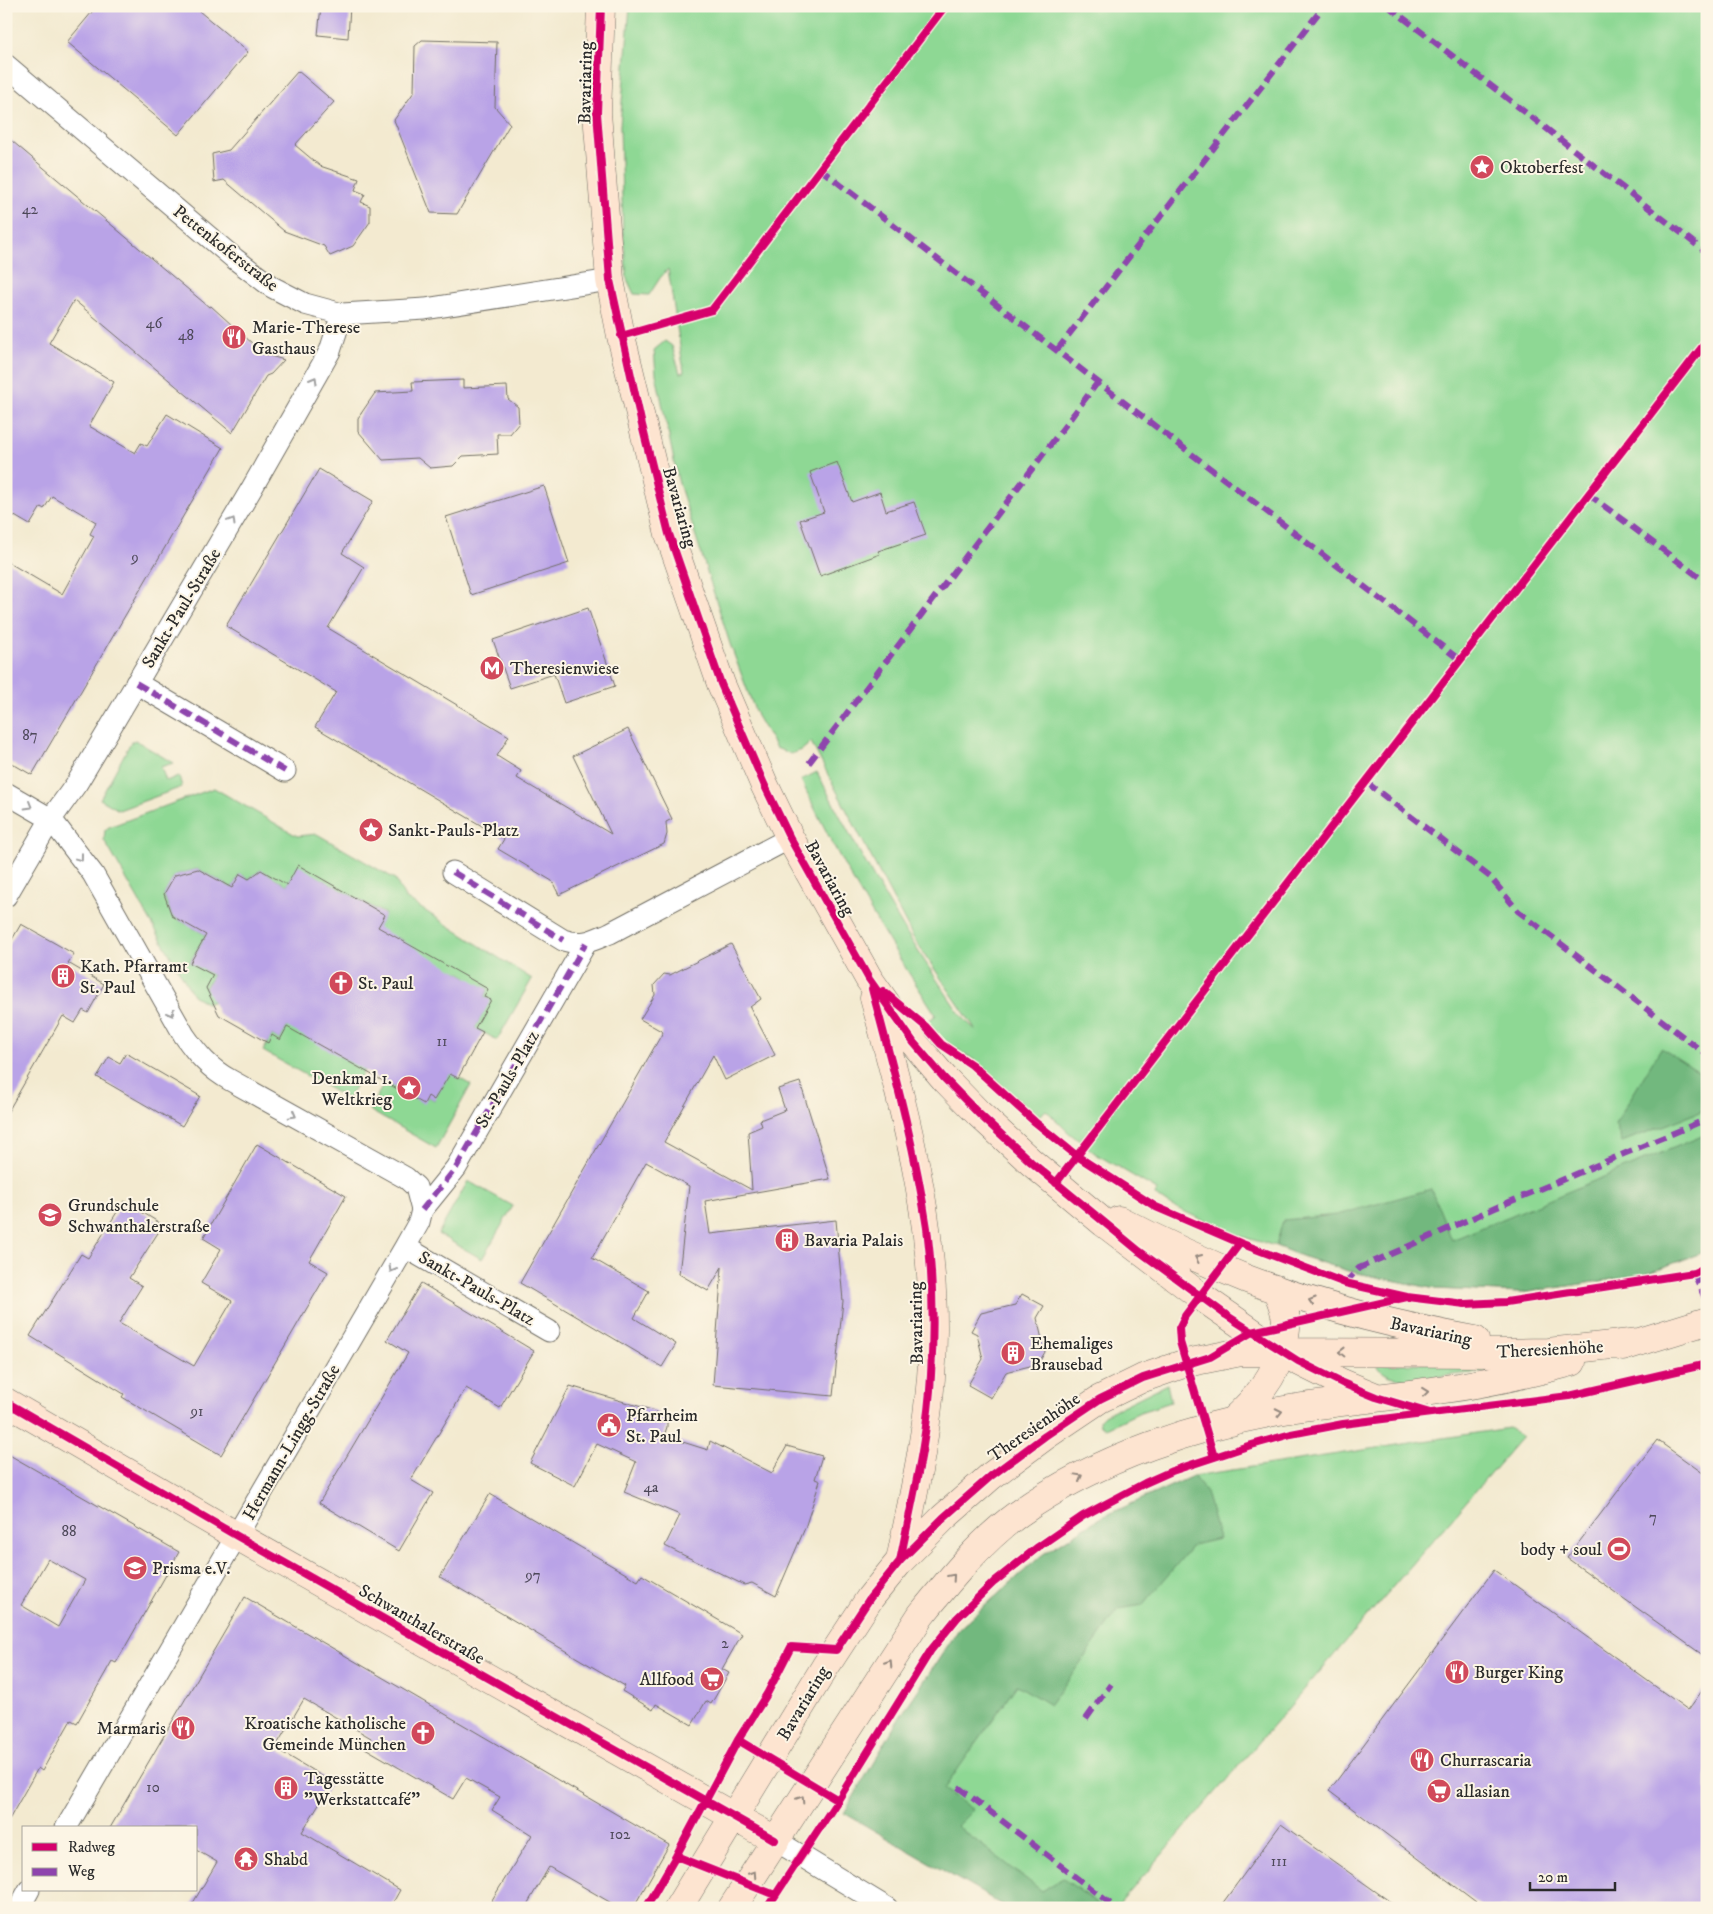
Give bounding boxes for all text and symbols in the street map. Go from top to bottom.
street label: Bavariaring [574,41,598,125]
place icon: Oktoberfest [1469,154,1495,180]
place label: Oktoberfest [1500,157,1584,179]
house number: 42 [22,200,39,219]
street label: Pettenkoferstraße [168,201,283,297]
house number: 46 [146,314,163,333]
place label: Marie-Therese Gasthaus [252,317,360,360]
restaurant icon: Marie-Therese Gasthaus [221,324,247,350]
house number: 48 [178,326,194,345]
one-way arrow [307,377,317,386]
street label: Bavariaring [657,464,701,550]
one-way arrow [226,517,236,526]
street label: Sankt-Paul-Straße [137,545,226,672]
house number: 9 [130,548,139,567]
metro station icon: Theresienwiese [479,655,505,681]
place label: Theresienwiese [510,658,619,680]
house number: 87 [22,726,38,745]
one-way arrow [23,800,32,810]
place icon: Sankt-Pauls-Platz [358,817,384,843]
place label: Sankt-Pauls-Platz [388,820,519,842]
street label: Bavariaring [799,837,859,920]
one-way arrow [75,852,83,861]
place label: Kath. Pfarramt St. Paul [80,956,188,999]
building icon: Kath. Pfarramt St. Paul [50,963,76,989]
church icon: St. Paul [328,970,354,996]
place label: St. Paul [358,973,414,995]
one-way arrow [165,1008,175,1017]
street label: St.-Pauls-Platz [471,1027,545,1132]
house number: 11 [436,1032,448,1051]
place label: Denkmal 1. Weltkrieg [312,1068,392,1111]
place icon: Denkmal 1. Weltkrieg [396,1075,422,1101]
one-way arrow [287,1109,296,1119]
place label: Grundschule Schwanthalerstraße [68,1195,210,1238]
school or university icon: Grundschule Schwanthalerstraße [37,1202,63,1228]
building icon: Bavaria Palais [774,1227,800,1253]
place label: Bavaria Palais [804,1230,903,1252]
street label: Sankt-Pauls-Platz [414,1247,539,1331]
one-way arrow [1194,1254,1203,1265]
one-way arrow [388,1263,398,1272]
street label: Bavariaring [905,1281,929,1365]
one-way arrow [1309,1296,1317,1306]
street label: Bavariaring [1388,1313,1474,1351]
place label: Ehemaliges Brausebad [1030,1333,1113,1376]
street label: Theresienhöhe [1496,1336,1604,1364]
building icon: Ehemaliges Brausebad [1000,1340,1026,1366]
one-way arrow [1338,1346,1346,1357]
street label: Hermann-Lingg-Straße [238,1361,345,1524]
one-way arrow [1421,1387,1429,1398]
street label: Theresienhöhe [984,1388,1085,1468]
house number: 91 [190,1402,203,1421]
place label: Pfarrheim St. Paul [626,1405,698,1448]
one-way arrow [1275,1407,1283,1418]
public building icon: Pfarrheim St. Paul [596,1412,622,1438]
one-way arrow [1073,1473,1082,1483]
house number: 4a [643,1478,659,1497]
house number: 7 [1649,1508,1657,1527]
house number: 88 [61,1522,77,1541]
sports icon: body + soul [1606,1536,1632,1562]
place label: body + soul [1521,1539,1603,1561]
school or university icon: Prisma e.V. [122,1555,148,1581]
place label: Prisma e.V. [152,1558,230,1580]
house number: 97 [524,1566,541,1585]
one-way arrow [946,1574,955,1583]
street label: Schwanthalerstraße [355,1580,488,1670]
house number: 2 [721,1634,729,1653]
one-way arrow [883,1659,892,1669]
restaurant icon: Burger King [1444,1659,1470,1685]
street label: Bavariaring [773,1662,835,1745]
place label: Burger King [1474,1662,1563,1684]
supermarket icon: Allfood [699,1666,725,1692]
place label: Allfood [640,1669,694,1691]
place label: Kroatische katholische Gemeinde München [244,1713,407,1756]
restaurant icon: Marmaris [170,1715,196,1741]
place label: Marmaris [97,1718,166,1740]
church icon: Kroatische katholische Gemeinde München [410,1720,436,1746]
restaurant icon: Churrascaria [1409,1747,1435,1773]
place label: Churrascaria [1440,1750,1532,1772]
place label: Tagesstätte "Werkstattcafé" [304,1768,420,1811]
building icon: Tagesstätte "Werkstattcafé" [273,1775,299,1801]
house number: 10 [146,1778,160,1797]
supermarket icon: allasian [1426,1778,1452,1804]
place label: allasian [1456,1781,1510,1803]
one-way arrow [795,1796,804,1805]
house number: 102 [610,1825,631,1844]
legend [22,1826,198,1892]
text: Radweg [68,1838,116,1857]
temple icon: Shabd [233,1846,259,1872]
place label: Shabd [264,1849,308,1871]
house number: 111 [1271,1852,1287,1871]
scale bar [1530,1859,1616,1891]
text: Weg [67,1862,95,1881]
text: 20 m [1538,1868,1568,1887]
one-way arrow [747,1870,756,1880]

